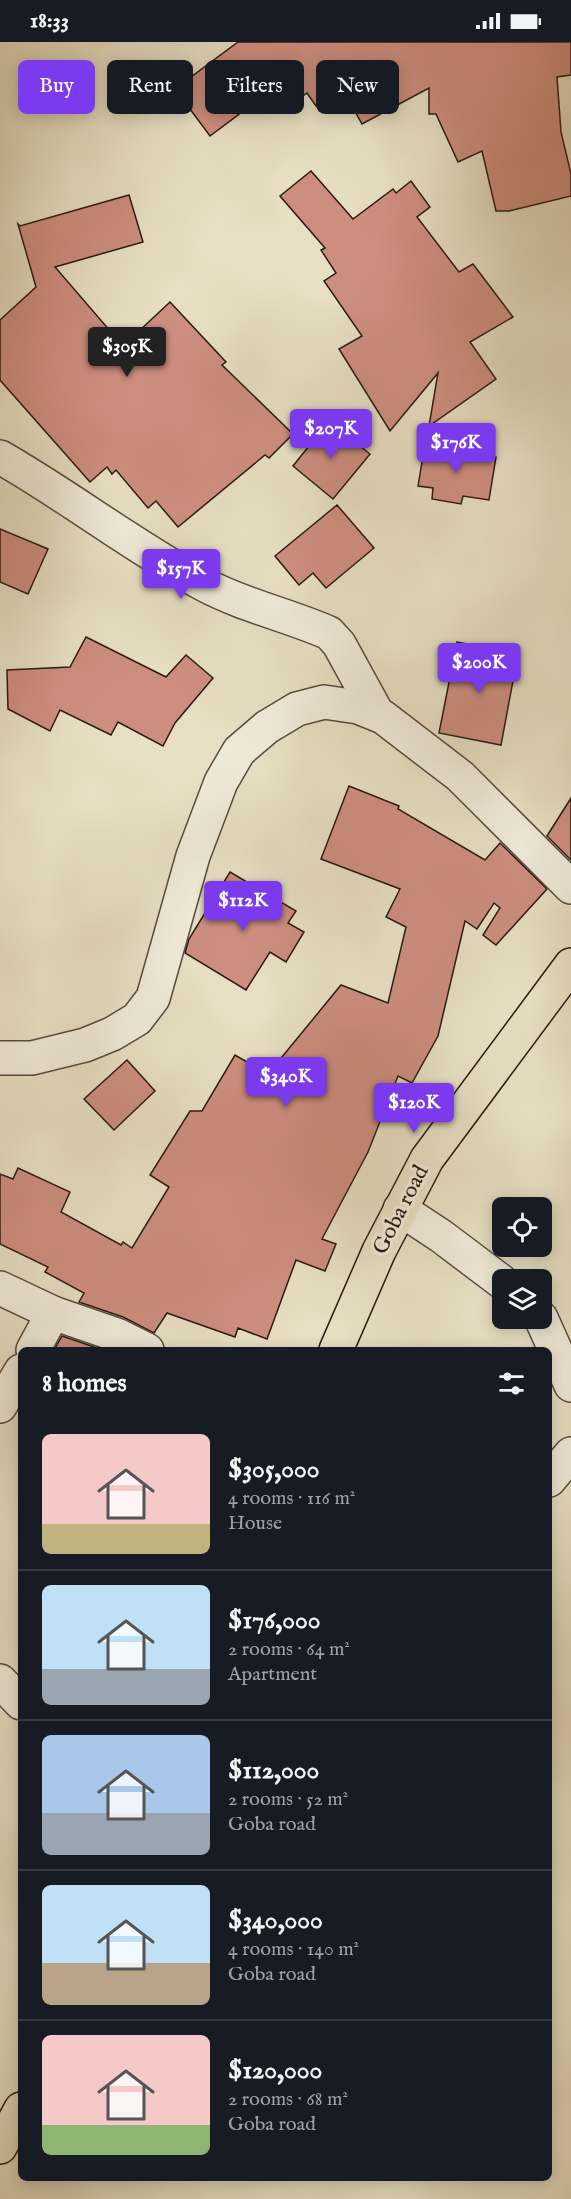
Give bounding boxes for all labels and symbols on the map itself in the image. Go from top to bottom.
pin: $305K [85,327,169,378]
pin: $207K [289,409,373,460]
pin: $176K [414,423,498,474]
pin: $157K [139,549,223,600]
pin: $200K [437,643,521,694]
pin: $112K [201,881,285,932]
pin: $340K [244,1057,328,1108]
pin: $120K [372,1083,456,1134]
street label: Goba road [367,1160,436,1259]

